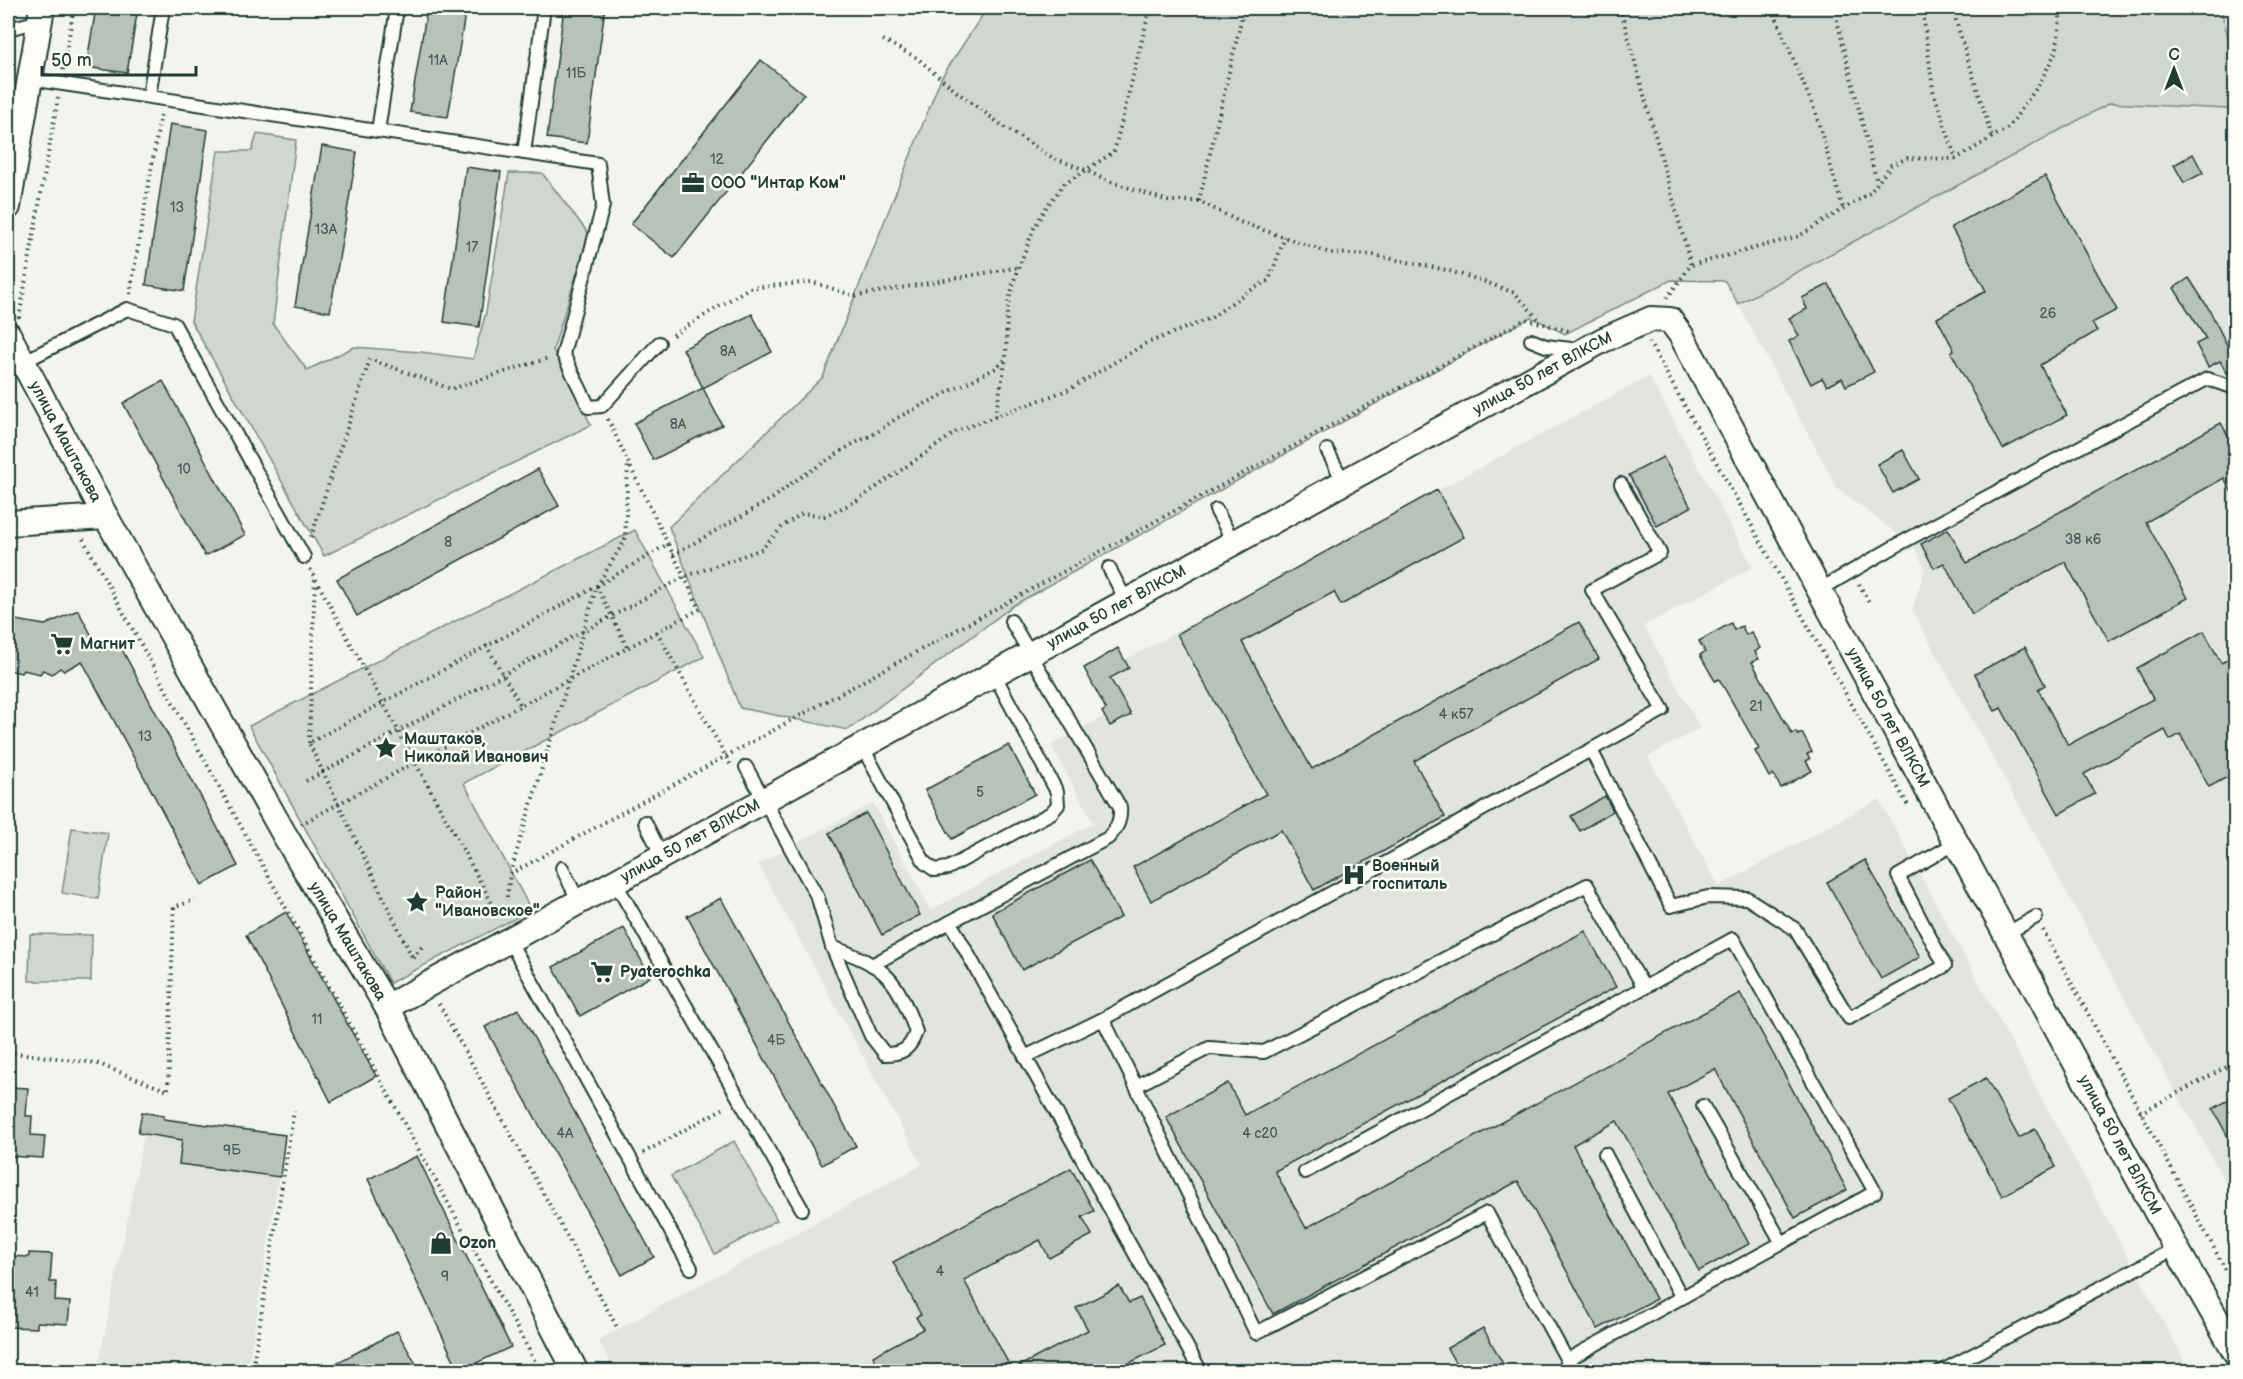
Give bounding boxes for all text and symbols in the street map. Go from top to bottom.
scale bar [42,39,196,77]
north arrow [2144,39,2204,99]
text: С [2168,46,2180,65]
text: 50 m [51,50,92,71]
house number: 11А [428,52,448,69]
house number: 11Б [566,65,587,82]
house number: 12 [710,151,725,168]
office icon: ООО "Интар Ком" [680,170,706,196]
place label: ООО "Интар Ком" [711,174,846,193]
house number: 13 [170,199,184,216]
house number: 13А [315,221,338,238]
house number: 17 [466,239,478,256]
house number: 26 [2040,305,2057,322]
street label: улица 50 лет ВЛКСМ [1470,328,1615,419]
house number: 8А [720,343,737,360]
street label: улица Маштакова [25,378,106,506]
house number: 8А [670,416,687,433]
house number: 10 [177,461,191,478]
house number: 38 к6 [2065,531,2102,548]
house number: 8 [444,534,452,551]
street label: улица 50 лет ВЛКСМ [1044,561,1189,653]
supermarket icon: Магнит [49,631,75,657]
place label: Магнит [80,635,135,654]
street label: улица 50 лет ВЛКСМ [1843,644,1934,791]
house number: 21 [1749,698,1763,715]
house number: 4 к57 [1439,706,1473,723]
house number: 13 [138,728,152,745]
place label: Маштаков, Николай Иванович [404,730,549,767]
place icon: Маштаков, Николай Иванович [373,735,399,761]
house number: 5 [976,784,984,801]
street label: улица 50 лет ВЛКСМ [617,795,763,886]
place label: Военный госпиталь [1372,857,1448,894]
hospital icon: Военный госпиталь [1341,862,1367,888]
street label: улица Маштакова [305,878,391,1005]
place label: Район "Ивановское" [435,884,540,921]
place icon: Район "Ивановское" [404,889,430,915]
supermarket icon: Pyaterochka [589,959,615,985]
place label: Pyaterochka [620,963,711,982]
house number: 11 [312,1011,322,1028]
house number: 4Б [767,1032,785,1049]
street label: улица 50 лет ВЛКСМ [2074,1072,2166,1218]
house number: 4А [556,1125,574,1142]
house number: 4 с20 [1242,1125,1278,1142]
house number: 9Б [223,1142,241,1159]
shop icon: Ozon [428,1230,454,1256]
place label: Ozon [459,1234,496,1253]
house number: 4 [936,1263,945,1280]
house number: 9 [441,1268,449,1285]
house number: 41 [25,1284,39,1301]

